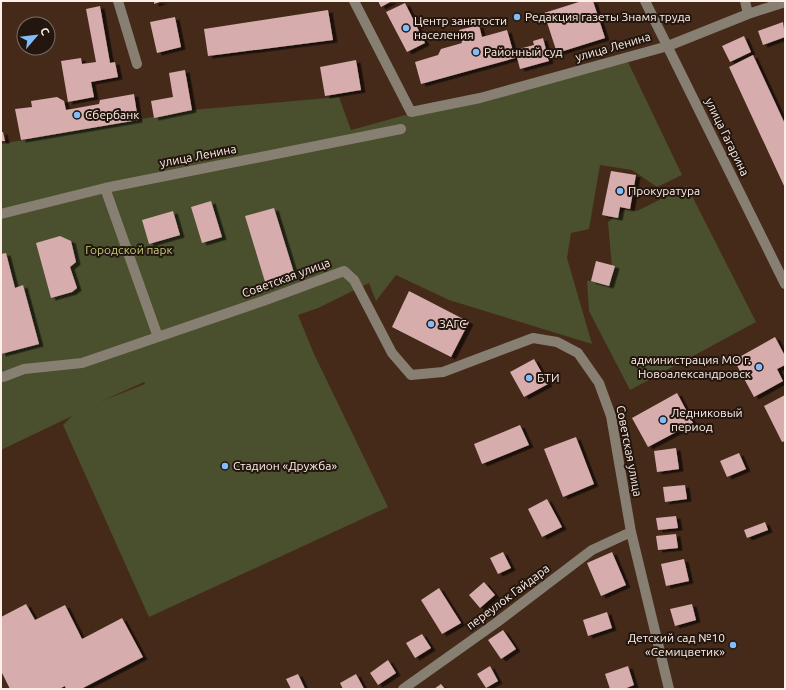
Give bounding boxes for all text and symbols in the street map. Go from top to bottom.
place label: Редакция газеты Знамя труда [525,10,691,23]
marker: Редакция газеты Знамя труда [512,12,522,22]
place label: Центр занятости населения [414,14,507,41]
north arrow [16,16,56,56]
marker: Центр занятости населения [401,23,411,33]
text: С [38,25,52,37]
street label: улица Ленина [574,30,652,63]
place label: Районный суд [484,45,563,58]
marker: Районный суд [471,47,481,57]
street label: улица Гагарина [703,96,752,178]
place label: Сбербанк [85,108,139,121]
marker: Сбербанк [72,110,82,120]
street label: улица Ленина [158,142,237,169]
place label: Прокуратура [628,184,700,197]
marker: Прокуратура [615,186,625,196]
park label: Городской парк [85,243,173,256]
street label: Советская улица [240,256,332,300]
place label: ЗАГС [439,317,467,330]
marker: ЗАГС [426,319,436,329]
place label: администрация МО г. Новоалександровск [631,353,751,380]
marker: администрация МО г. Новоалександровск [754,362,764,372]
place label: БТИ [537,371,560,384]
marker: БТИ [524,373,534,383]
street label: Советская улица [614,404,645,498]
place label: Ледниковый период [671,406,743,433]
marker: Ледниковый период [658,415,668,425]
place label: Стадион «Дружба» [233,459,337,472]
marker: Стадион «Дружба» [220,461,230,471]
street label: переулок Гайдара [464,561,552,632]
place label: Детский сад №10 «Семицветик» [628,631,725,658]
marker: Детский сад №10 «Семицветик» [728,640,738,650]

